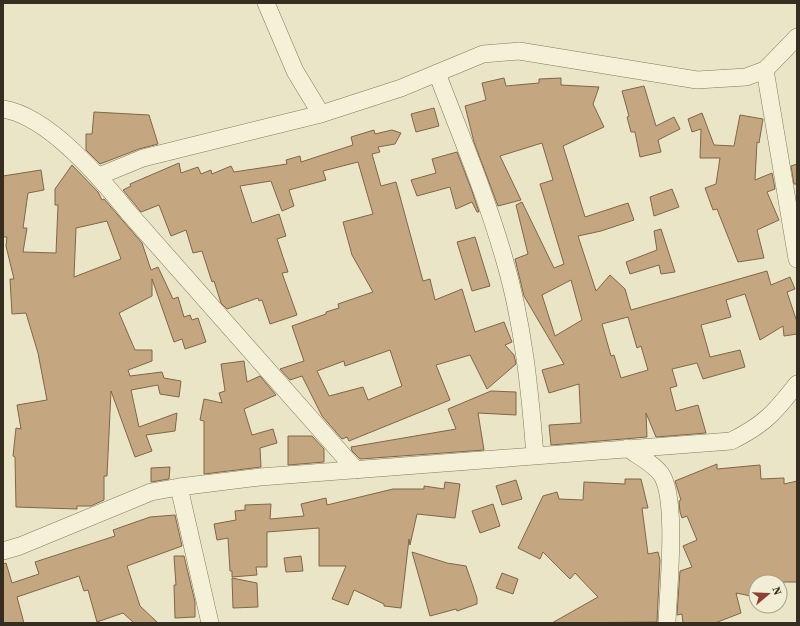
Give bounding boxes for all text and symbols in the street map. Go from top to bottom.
north arrow [748,574,788,614]
text: N [769,585,785,597]

